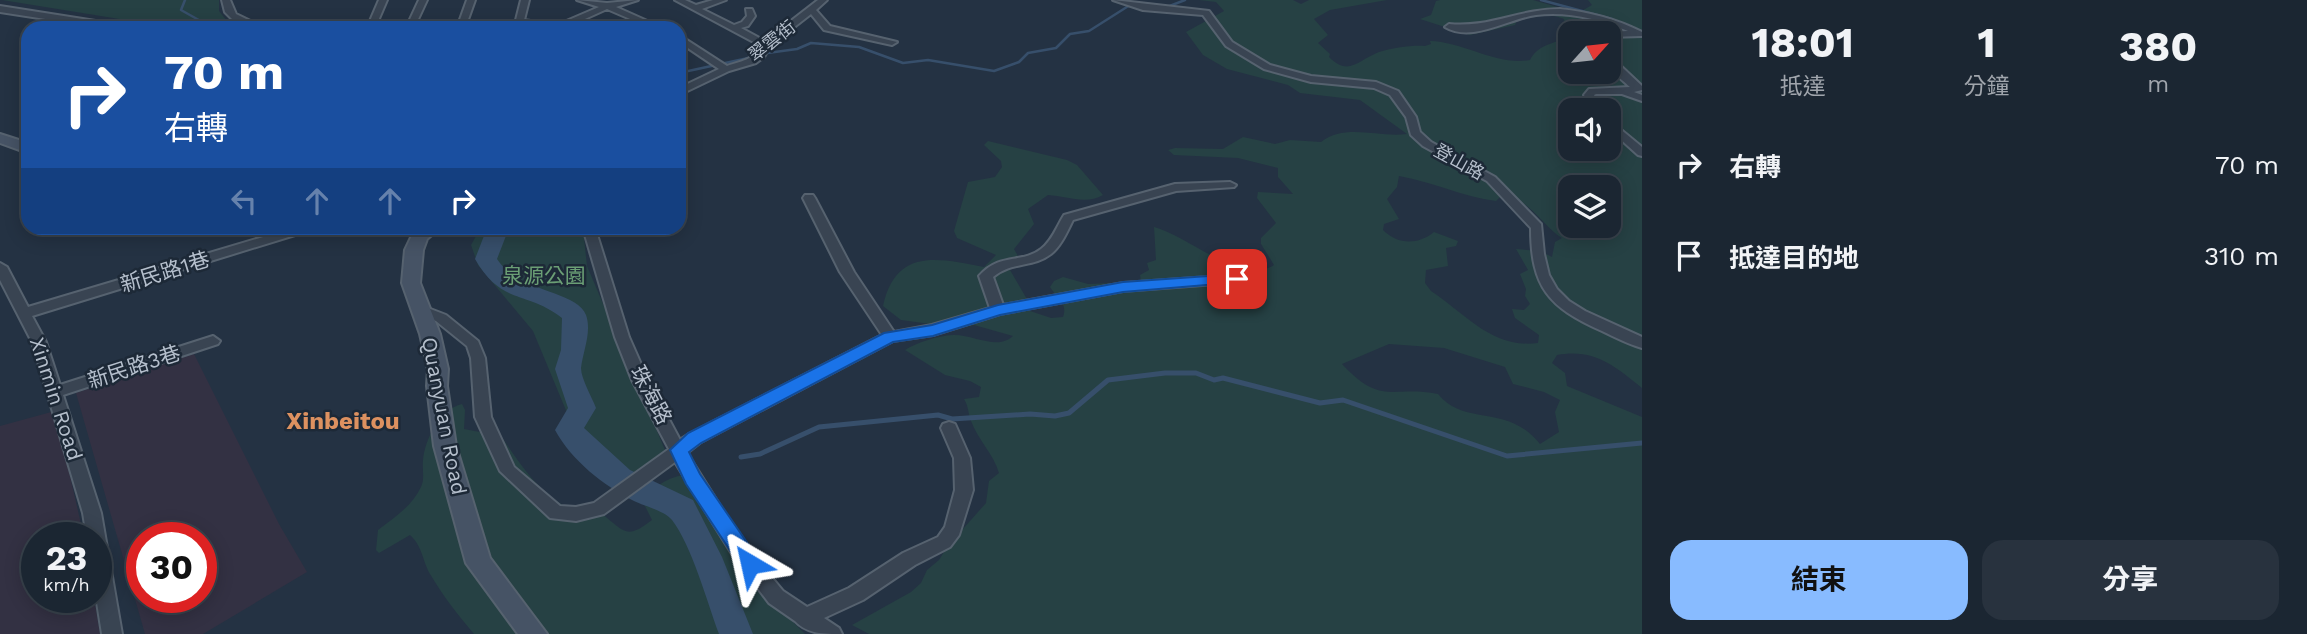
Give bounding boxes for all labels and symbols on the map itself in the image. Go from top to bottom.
street label: 翠雲街 [744,16,799,66]
north arrow [1558,21,1620,84]
street label: 登山路 [1431,139,1488,184]
street label: 新民路1巷 [117,246,213,297]
pin [1207,249,1267,309]
park label: 泉源公園 [502,263,586,288]
street label: Xinmin Road [25,334,88,464]
street label: Quanyuan Road [417,335,472,497]
street label: 新民路3巷 [84,340,183,393]
street label: 珠海路 [626,361,677,428]
district label: Xinbeitou [286,407,400,435]
speed limit sign: 30 [126,522,217,613]
position arrow [713,527,787,601]

